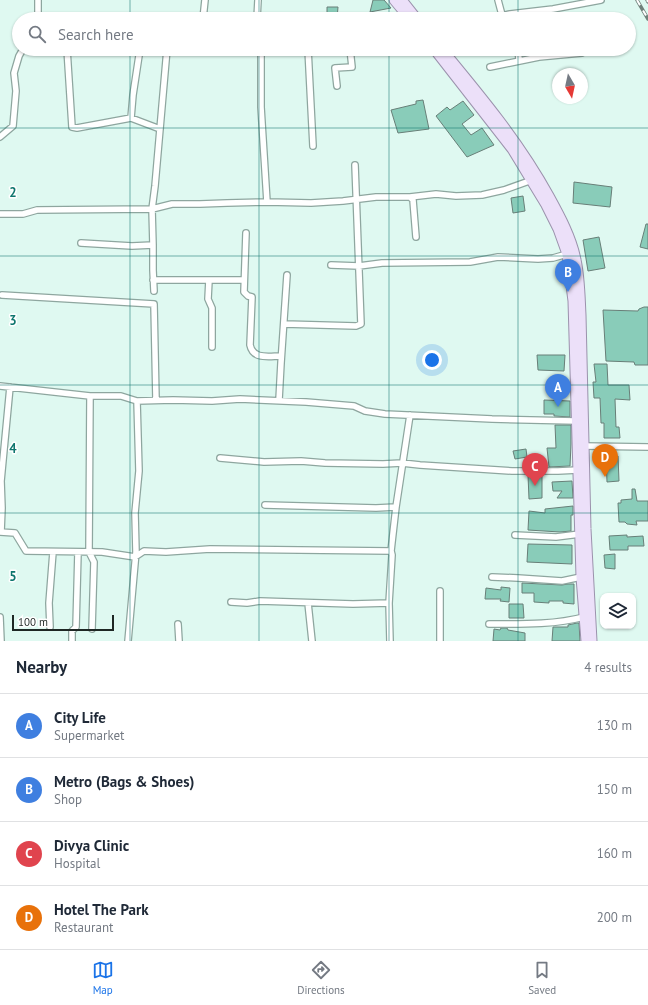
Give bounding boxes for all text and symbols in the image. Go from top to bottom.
search box [12,12,636,56]
icon: search [26,23,48,45]
text: Search here [58,25,134,44]
north arrow [552,68,588,104]
text: 2 [9,184,17,201]
pin: B [555,259,581,292]
text: 3 [9,312,17,329]
your location [422,350,442,370]
pin: A [545,374,571,407]
text: 4 [9,440,17,457]
pin: D [592,444,618,477]
pin: C [522,453,548,486]
text: 5 [9,568,17,585]
map controls [600,593,636,629]
button: layers [600,593,636,629]
scale bar [12,613,114,632]
text: 100 m [18,615,48,629]
text: Nearby [16,656,67,678]
text: 4 results [584,659,632,676]
text: City Life [54,708,106,727]
text: A [25,717,33,734]
text: 130 m [597,717,632,734]
text: Supermarket [54,727,124,744]
text: Metro (Bags & Shoes) [54,772,194,791]
text: B [25,781,33,798]
text: 150 m [597,781,632,798]
text: Shop [54,791,82,808]
text: Divya Clinic [54,836,129,855]
text: C [25,845,33,862]
text: 160 m [597,845,632,862]
text: Hospital [54,855,100,872]
text: Hotel The Park [54,900,149,919]
text: D [25,909,33,926]
text: 200 m [597,909,632,926]
text: Restaurant [54,919,113,936]
tab: Map [92,959,114,997]
tab: Directions [297,959,345,997]
tab: Saved [528,959,556,997]

